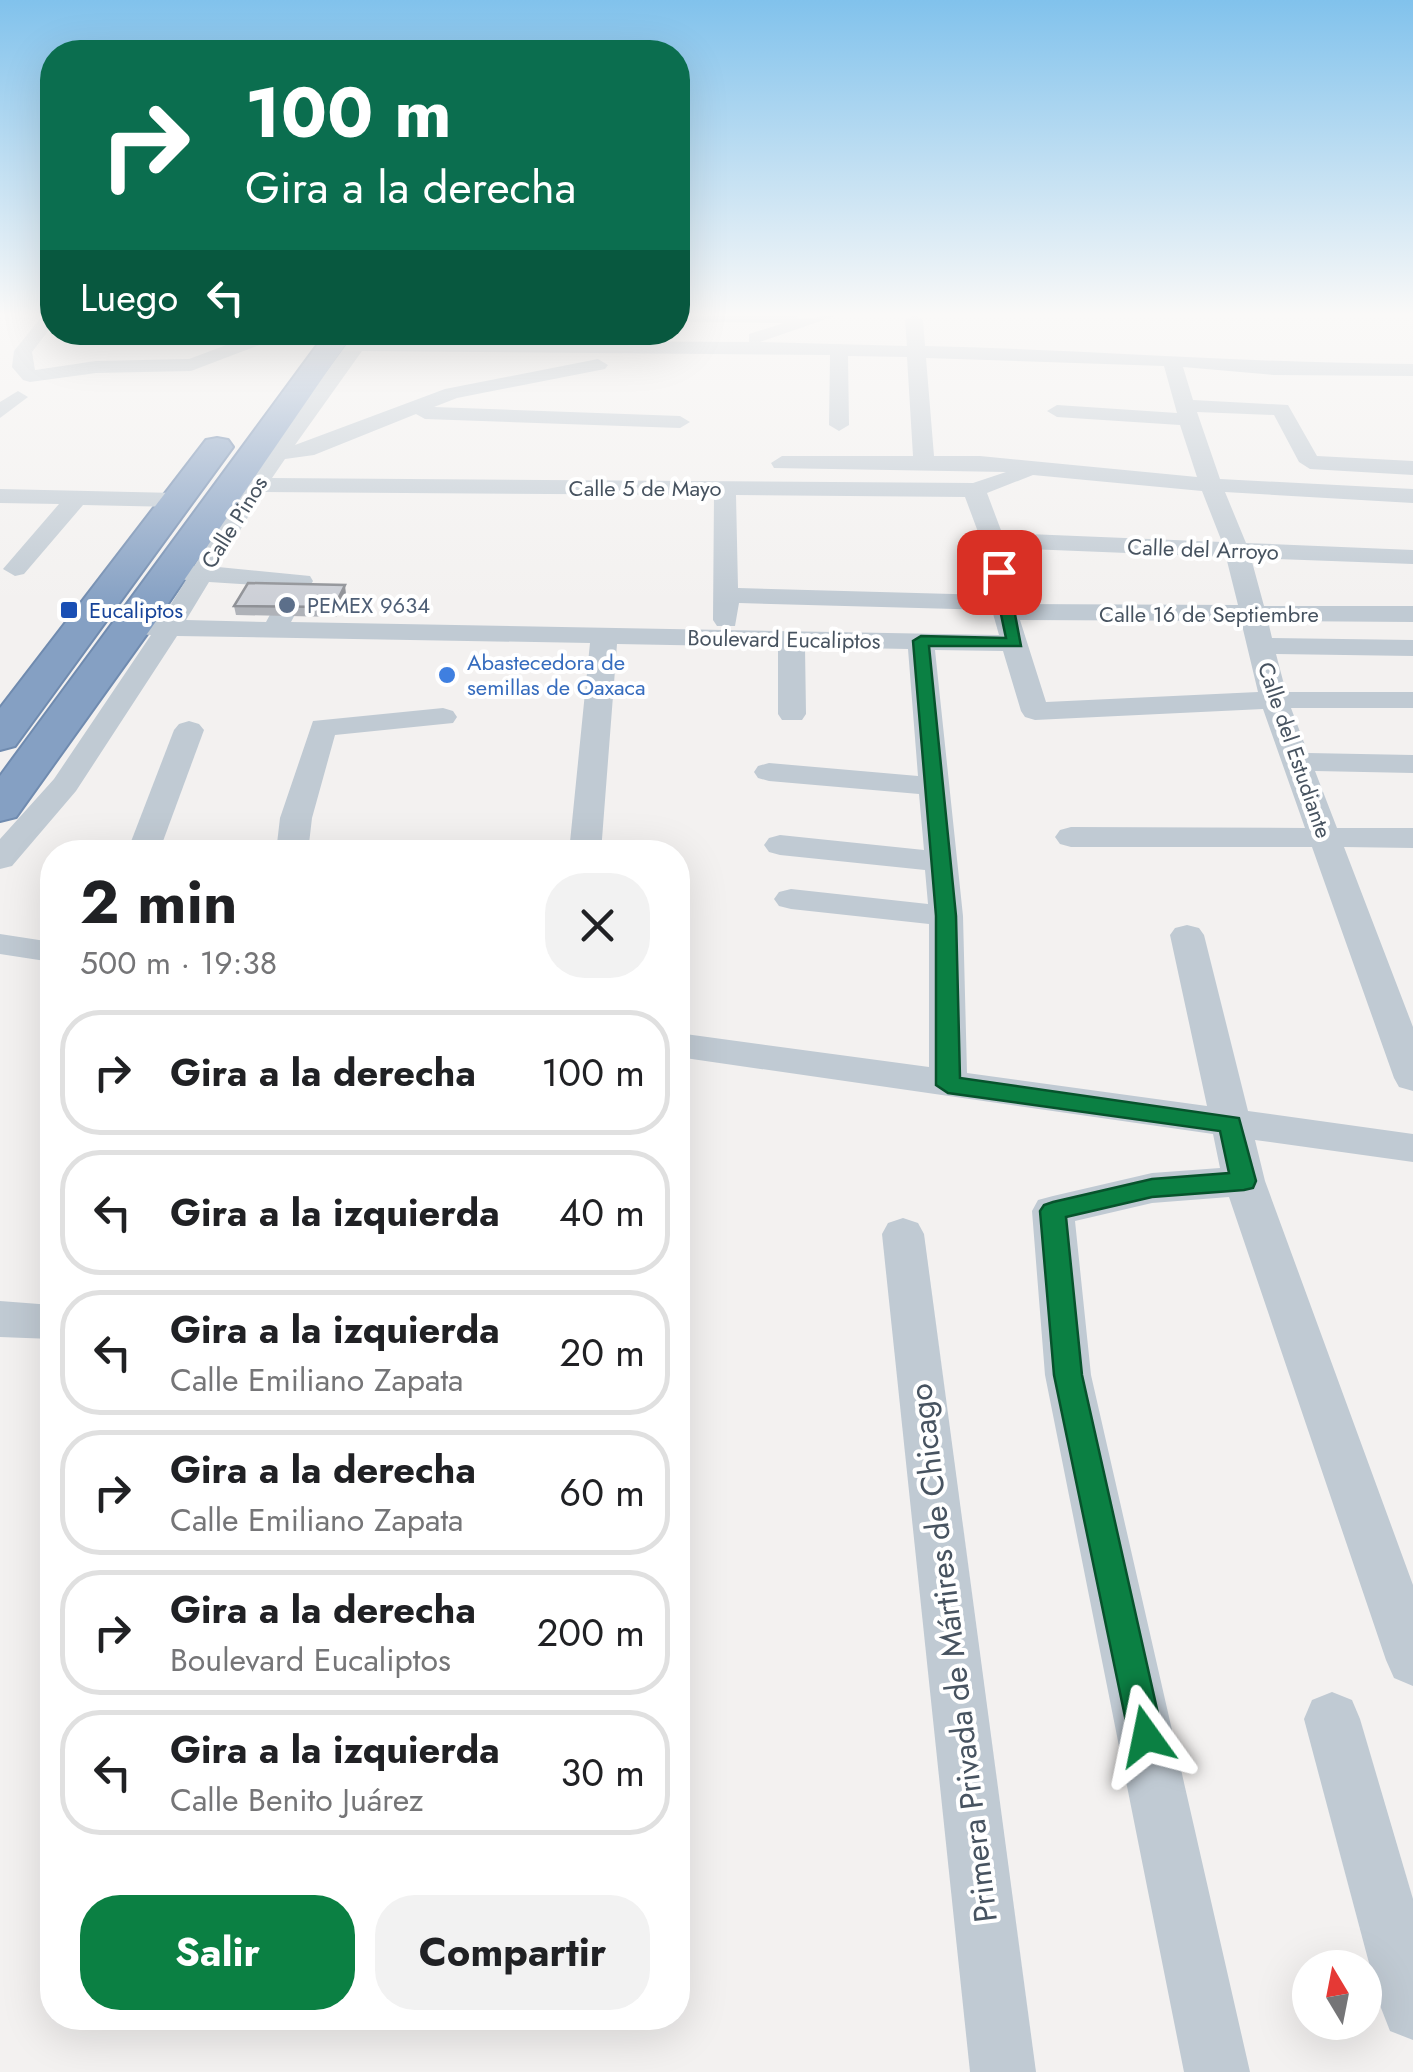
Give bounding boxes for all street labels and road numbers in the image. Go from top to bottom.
street label: Calle Pinos [193,469,275,575]
street label: Calle 5 de Mayo [569,472,721,504]
street label: Calle del Arroyo [1127,530,1279,568]
street label: Calle 16 de Septiembre [1099,598,1319,630]
street label: Boulevard Eucaliptos [687,621,881,657]
street label: Calle del Estudiante [1250,658,1340,842]
street label: Primera Privada de Mártires de Chicago [897,1381,1009,1925]

